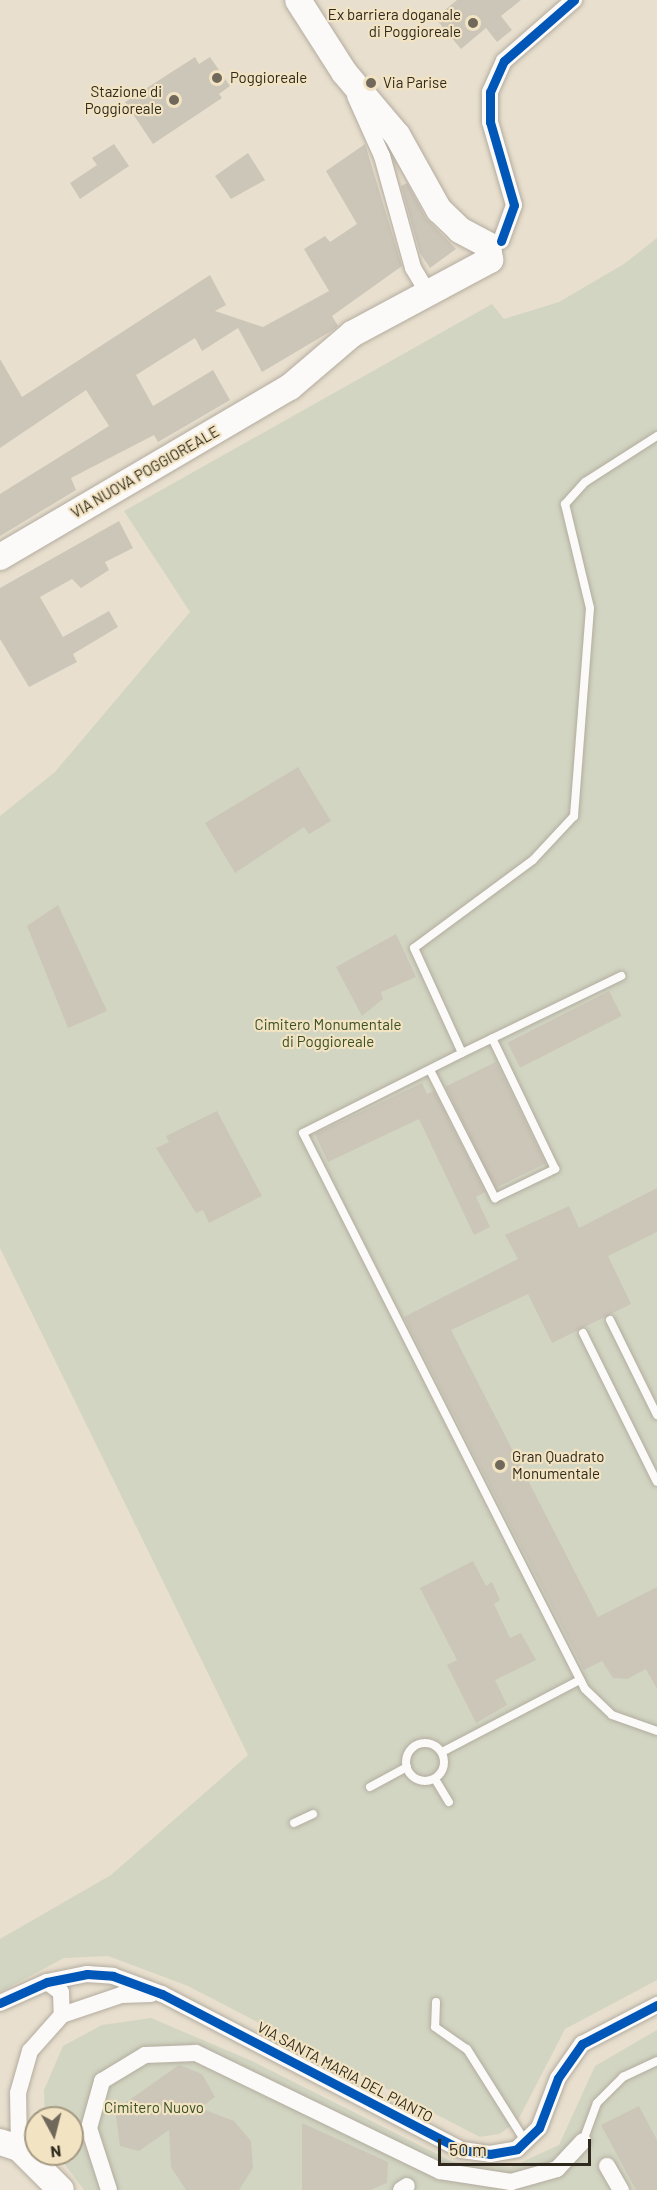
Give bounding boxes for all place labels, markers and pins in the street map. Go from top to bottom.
place label: Ex barriera doganale di Poggioreale [328,5,461,40]
marker: Ex barriera doganale di Poggioreale [466,16,480,30]
marker: Poggioreale [208,69,226,87]
place label: Poggioreale [230,69,307,87]
place label: Via Parise [383,74,447,92]
marker: Via Parise [364,76,378,90]
place label: Stazione di Poggioreale [85,82,162,117]
marker: Stazione di Poggioreale [167,93,181,107]
place label: Gran Quadrato Monumentale [512,1447,604,1482]
marker: Gran Quadrato Monumentale [493,1458,507,1472]

